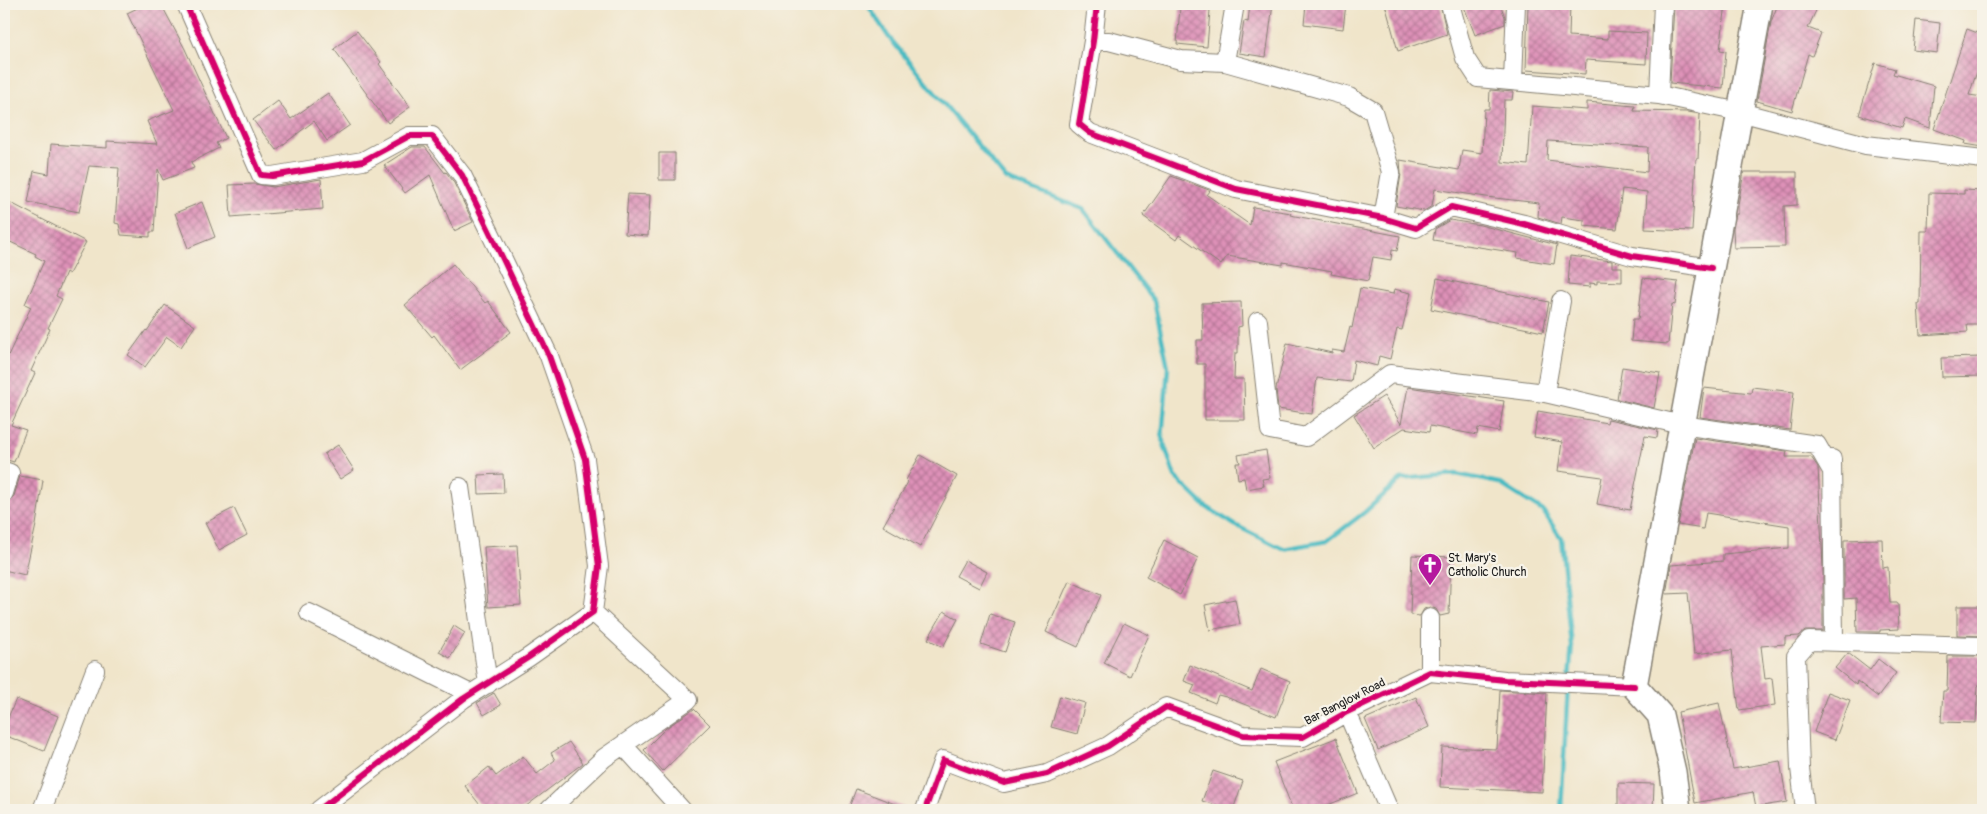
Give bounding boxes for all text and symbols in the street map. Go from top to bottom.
place label: St. Mary's Catholic Church [1448,551,1527,580]
church icon: St. Mary's Catholic Church [1417,552,1443,586]
street label: Bar Banglow Road [1302,675,1388,729]

